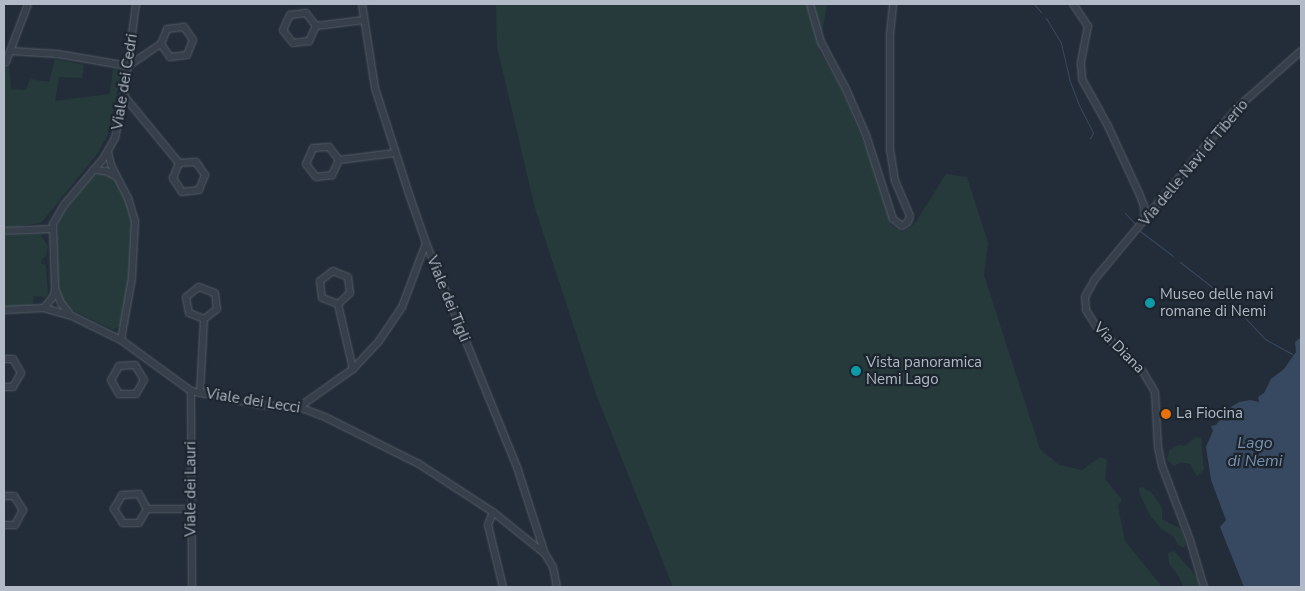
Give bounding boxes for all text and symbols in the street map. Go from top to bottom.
street label: Viale dei Cedri [109,33,141,131]
street label: Via delle Navi di Tiberio [1136,96,1252,230]
street label: Viale dei Tigli [423,253,473,345]
place label: Museo delle navi romane di Nemi [1160,285,1274,320]
marker: Museo delle navi romane di Nemi [1144,297,1156,309]
street label: Via Diana [1090,319,1148,377]
place label: Vista panoramica Nemi Lago [866,353,982,388]
marker: Vista panoramica Nemi Lago [850,365,862,377]
street label: Viale dei Lecci [205,385,301,417]
place label: La Fiocina [1176,405,1243,423]
marker: La Fiocina [1160,408,1172,420]
water label: Lago di Nemi [1228,433,1282,471]
street label: Viale dei Lauri [182,441,200,537]

